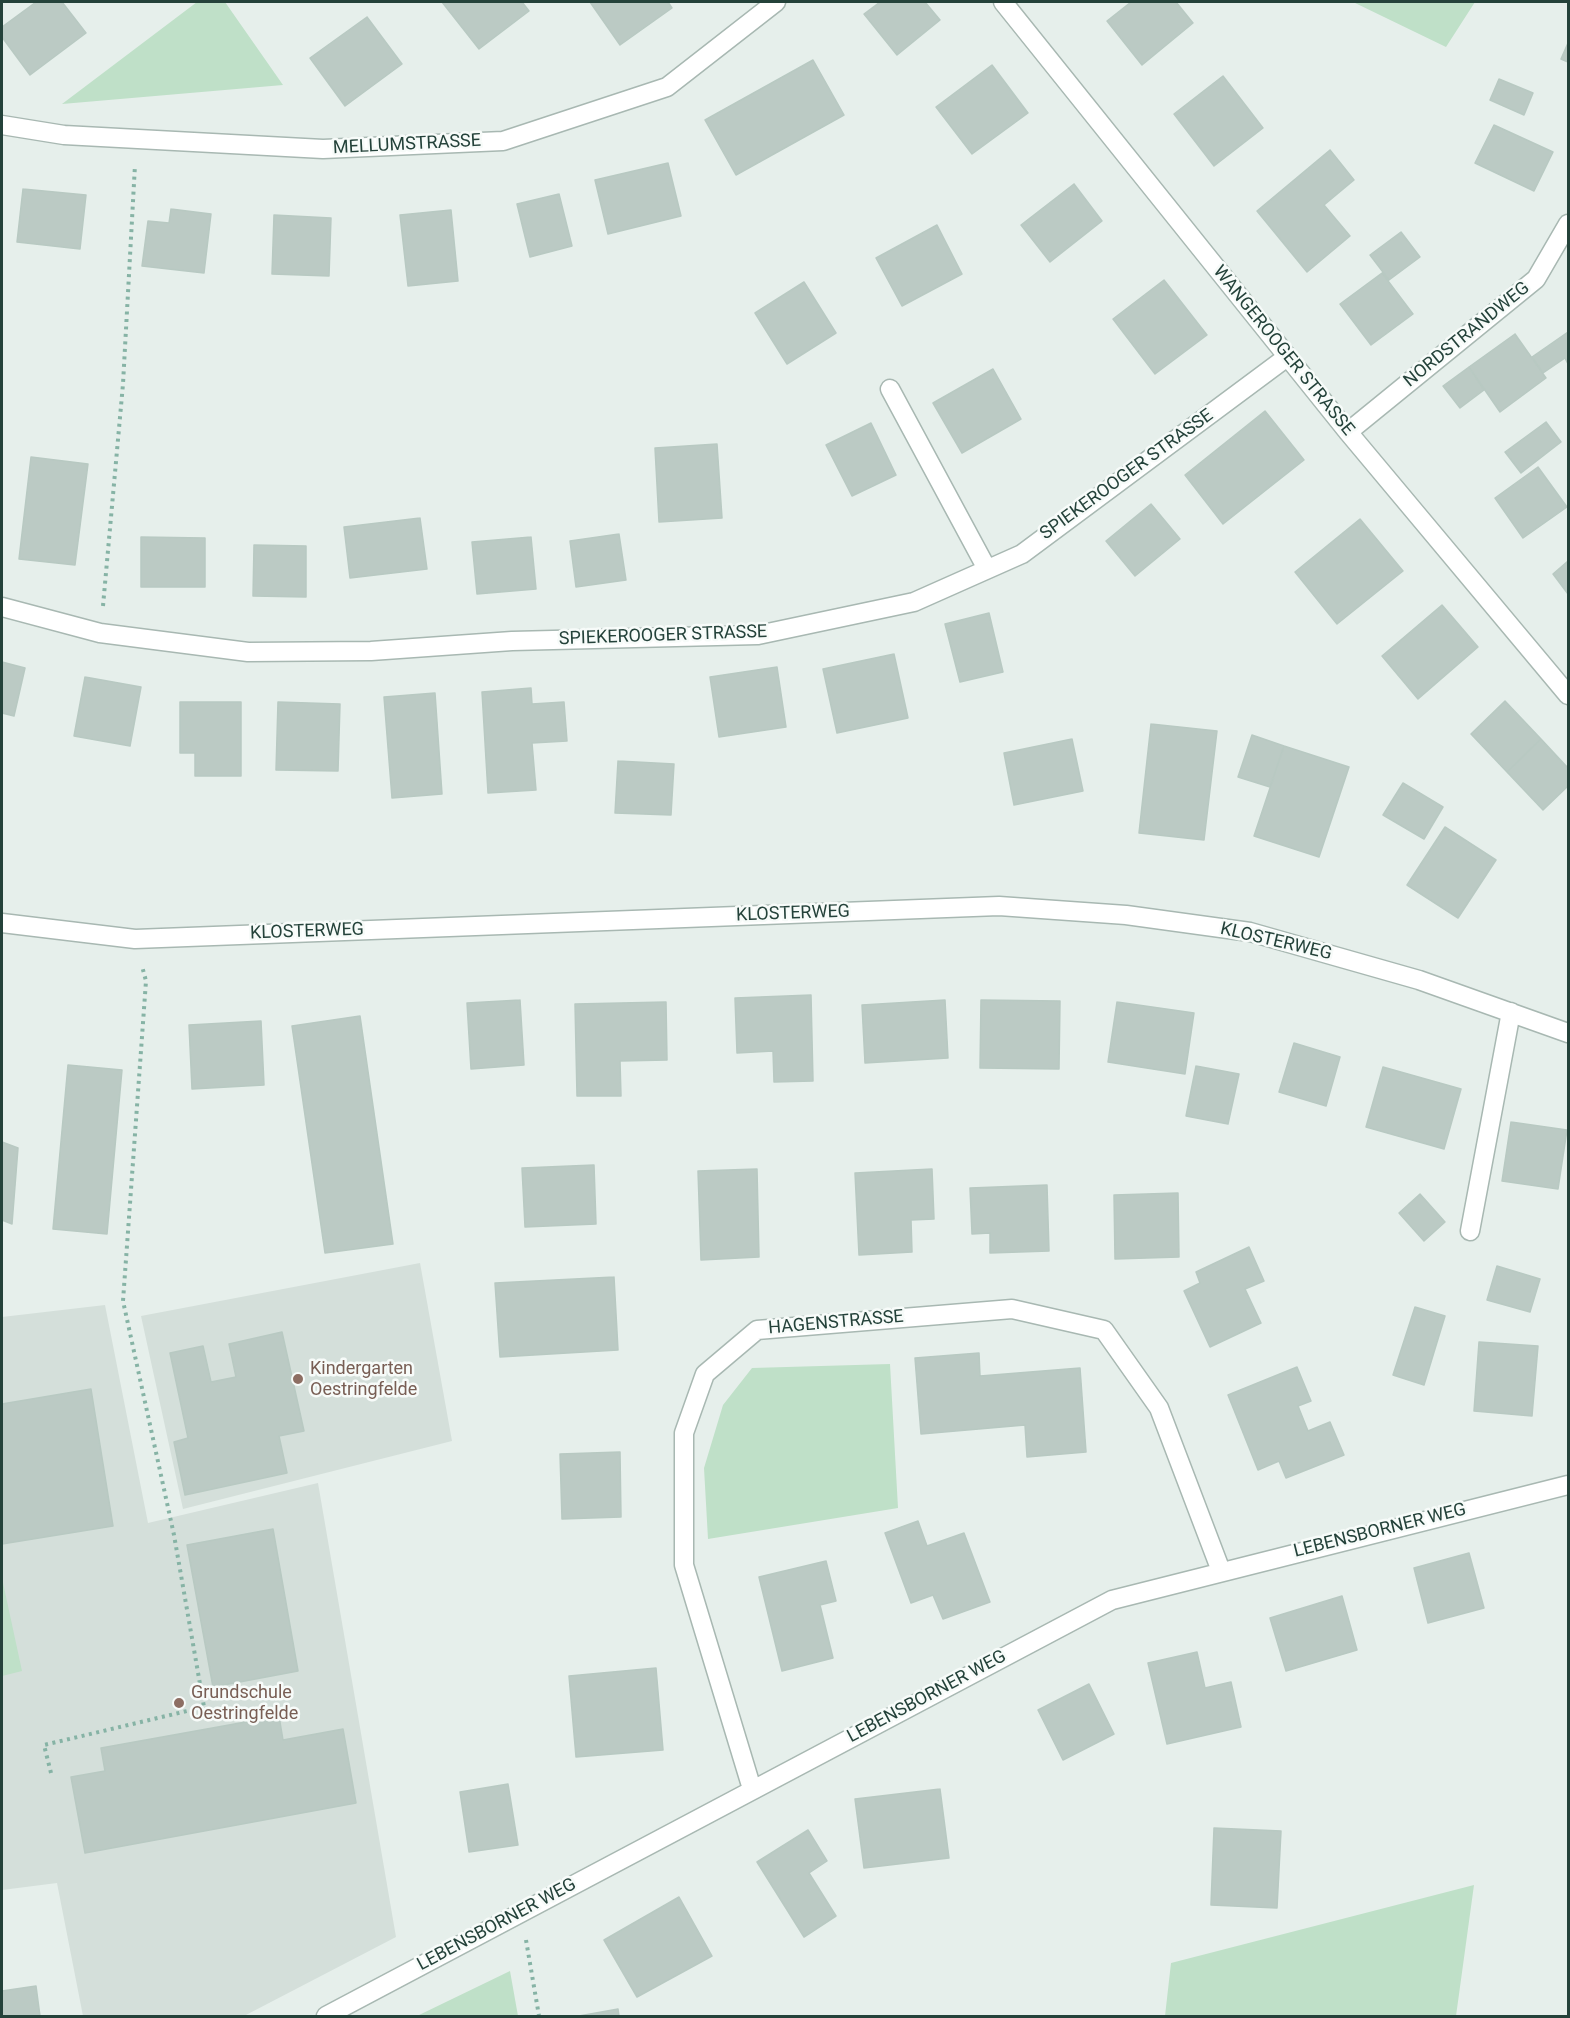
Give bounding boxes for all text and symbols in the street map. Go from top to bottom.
street label: MELLUMSTRASSE [332,130,482,160]
street label: WANGEROOGER STRASSE [1208,262,1358,440]
street label: NORDSTRANDWEG [1400,278,1534,392]
street label: SPIEKEROOGER STRASSE [1036,405,1218,545]
street label: SPIEKEROOGER STRASSE [558,622,768,650]
street label: KLOSTERWEG [736,901,850,927]
street label: KLOSTERWEG [250,919,364,945]
street label: KLOSTERWEG [1218,919,1334,965]
street label: HAGENSTRASSE [767,1306,905,1340]
place label: Kindergarten Oestringfelde [310,1358,417,1400]
marker: Kindergarten Oestringfelde [291,1372,305,1386]
street label: LEBENSBORNER WEG [1292,1499,1468,1563]
street label: LEBENSBORNER WEG [844,1646,1010,1748]
place label: Grundschule Oestringfelde [191,1682,298,1724]
marker: Grundschule Oestringfelde [172,1696,186,1710]
street label: LEBENSBORNER WEG [414,1874,580,1976]

